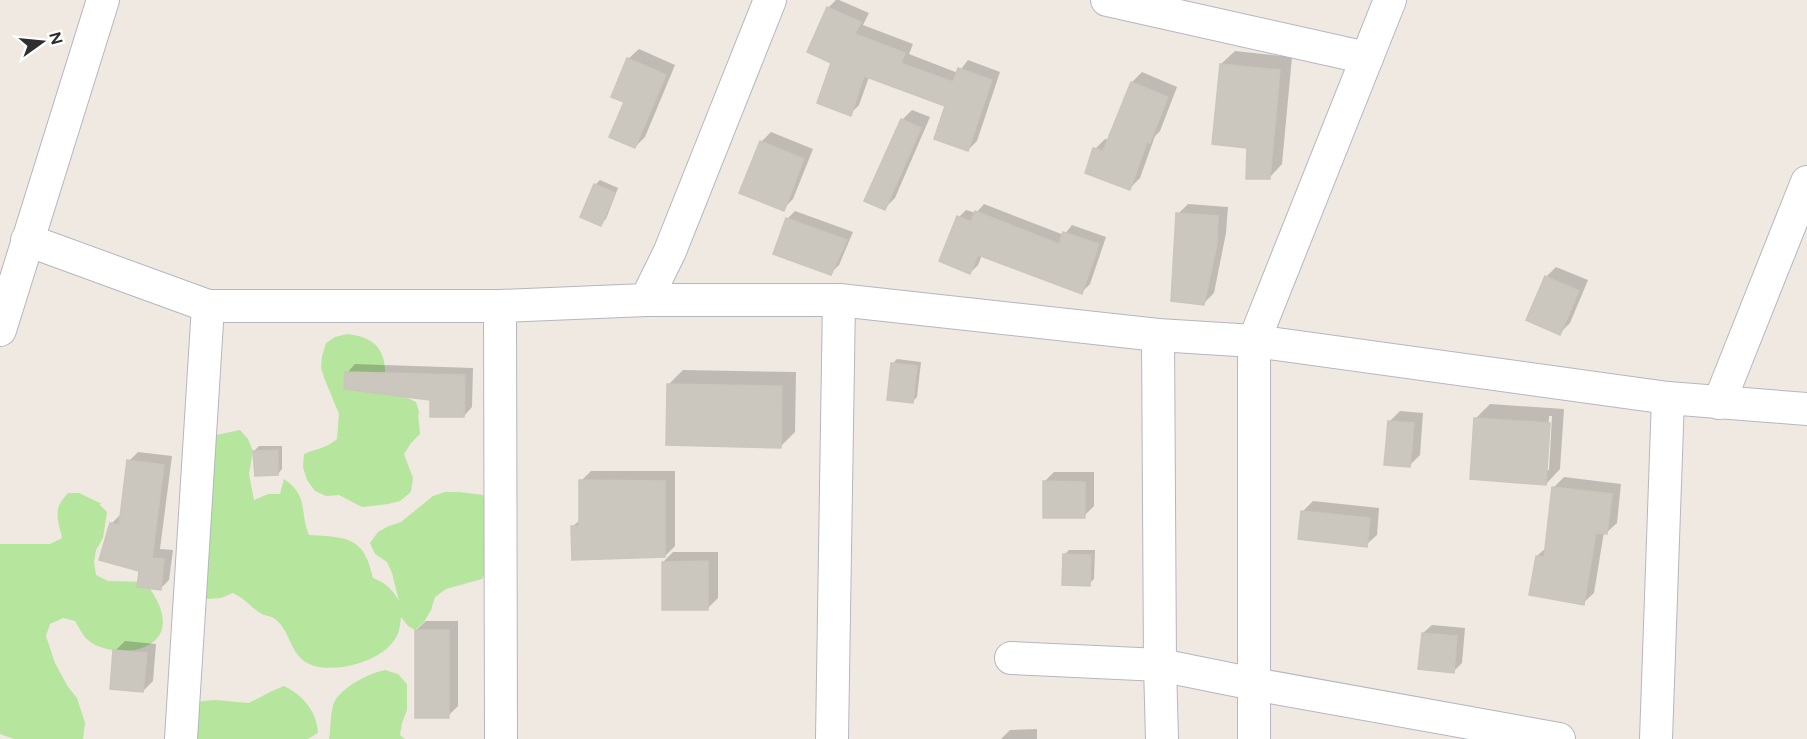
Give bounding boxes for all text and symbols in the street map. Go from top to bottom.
north arrow [12,12,72,72]
text: N [45,30,67,47]

